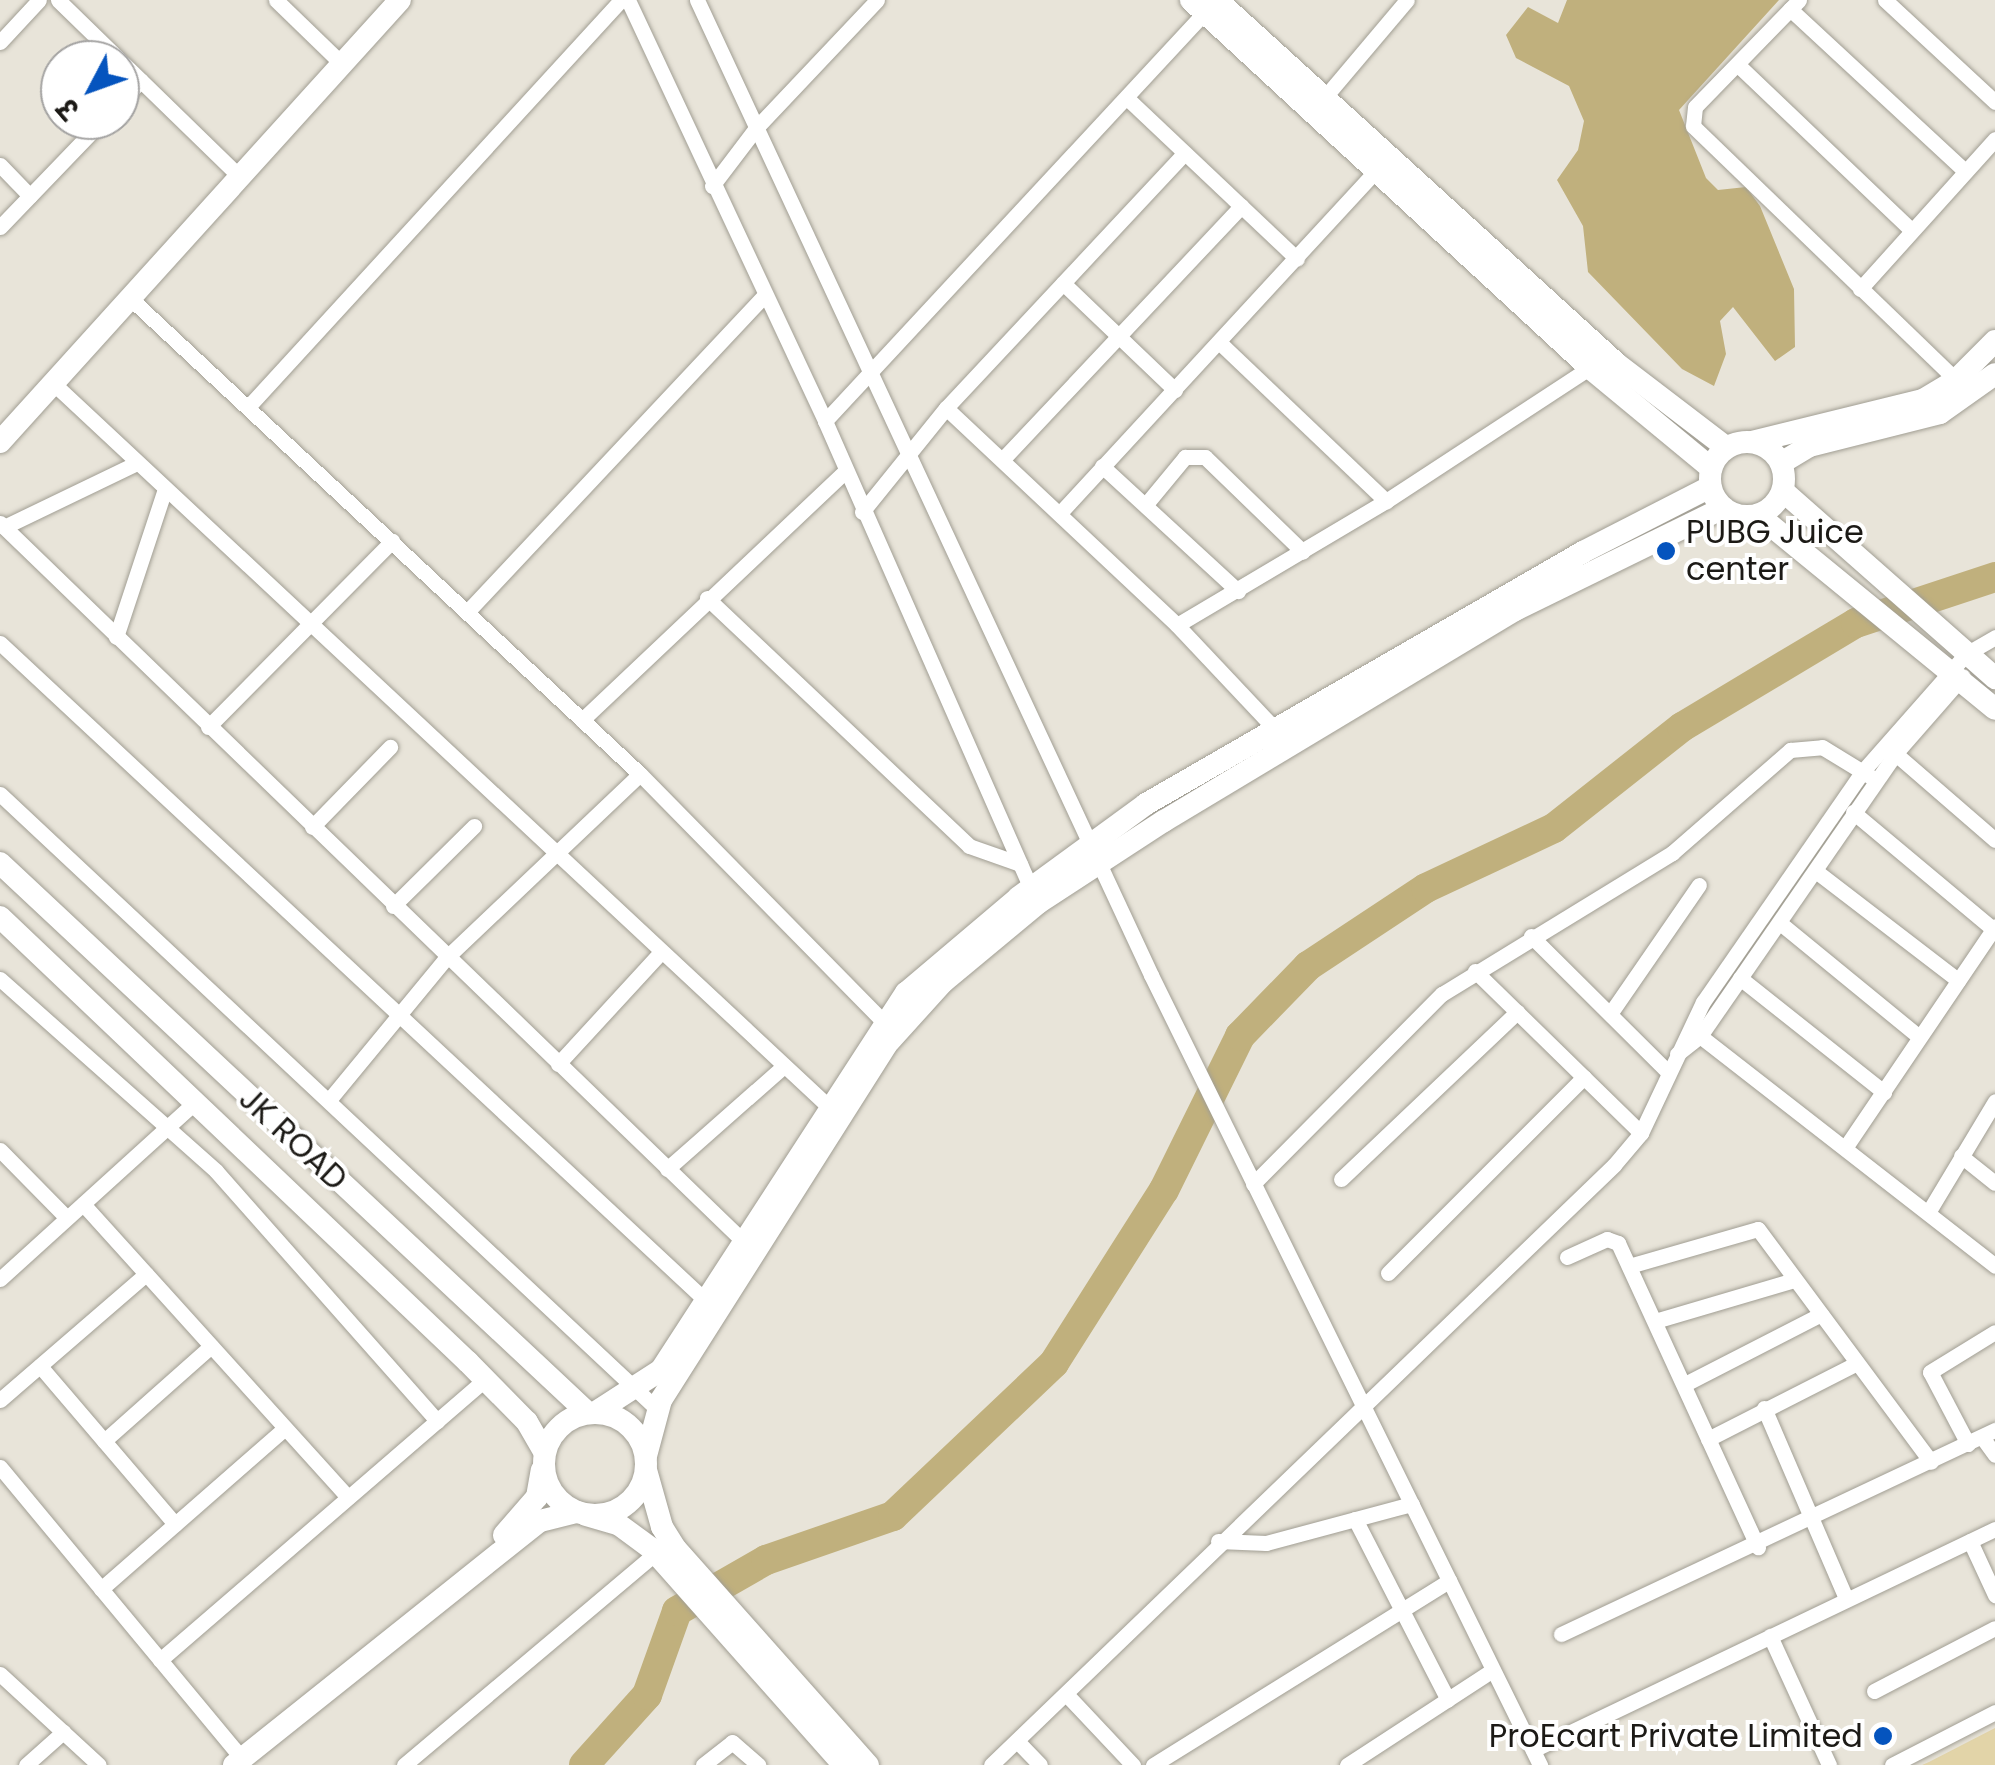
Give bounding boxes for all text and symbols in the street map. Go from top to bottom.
north arrow [40,40,140,140]
text: उ [49,90,88,127]
place label: PUBG Juice center [1686,514,1864,589]
marker: PUBG Juice center [1655,540,1677,562]
street label: JK ROAD [231,1079,355,1199]
place label: ProEcart Private Limited [1489,1717,1863,1755]
marker: ProEcart Private Limited [1872,1725,1894,1747]

